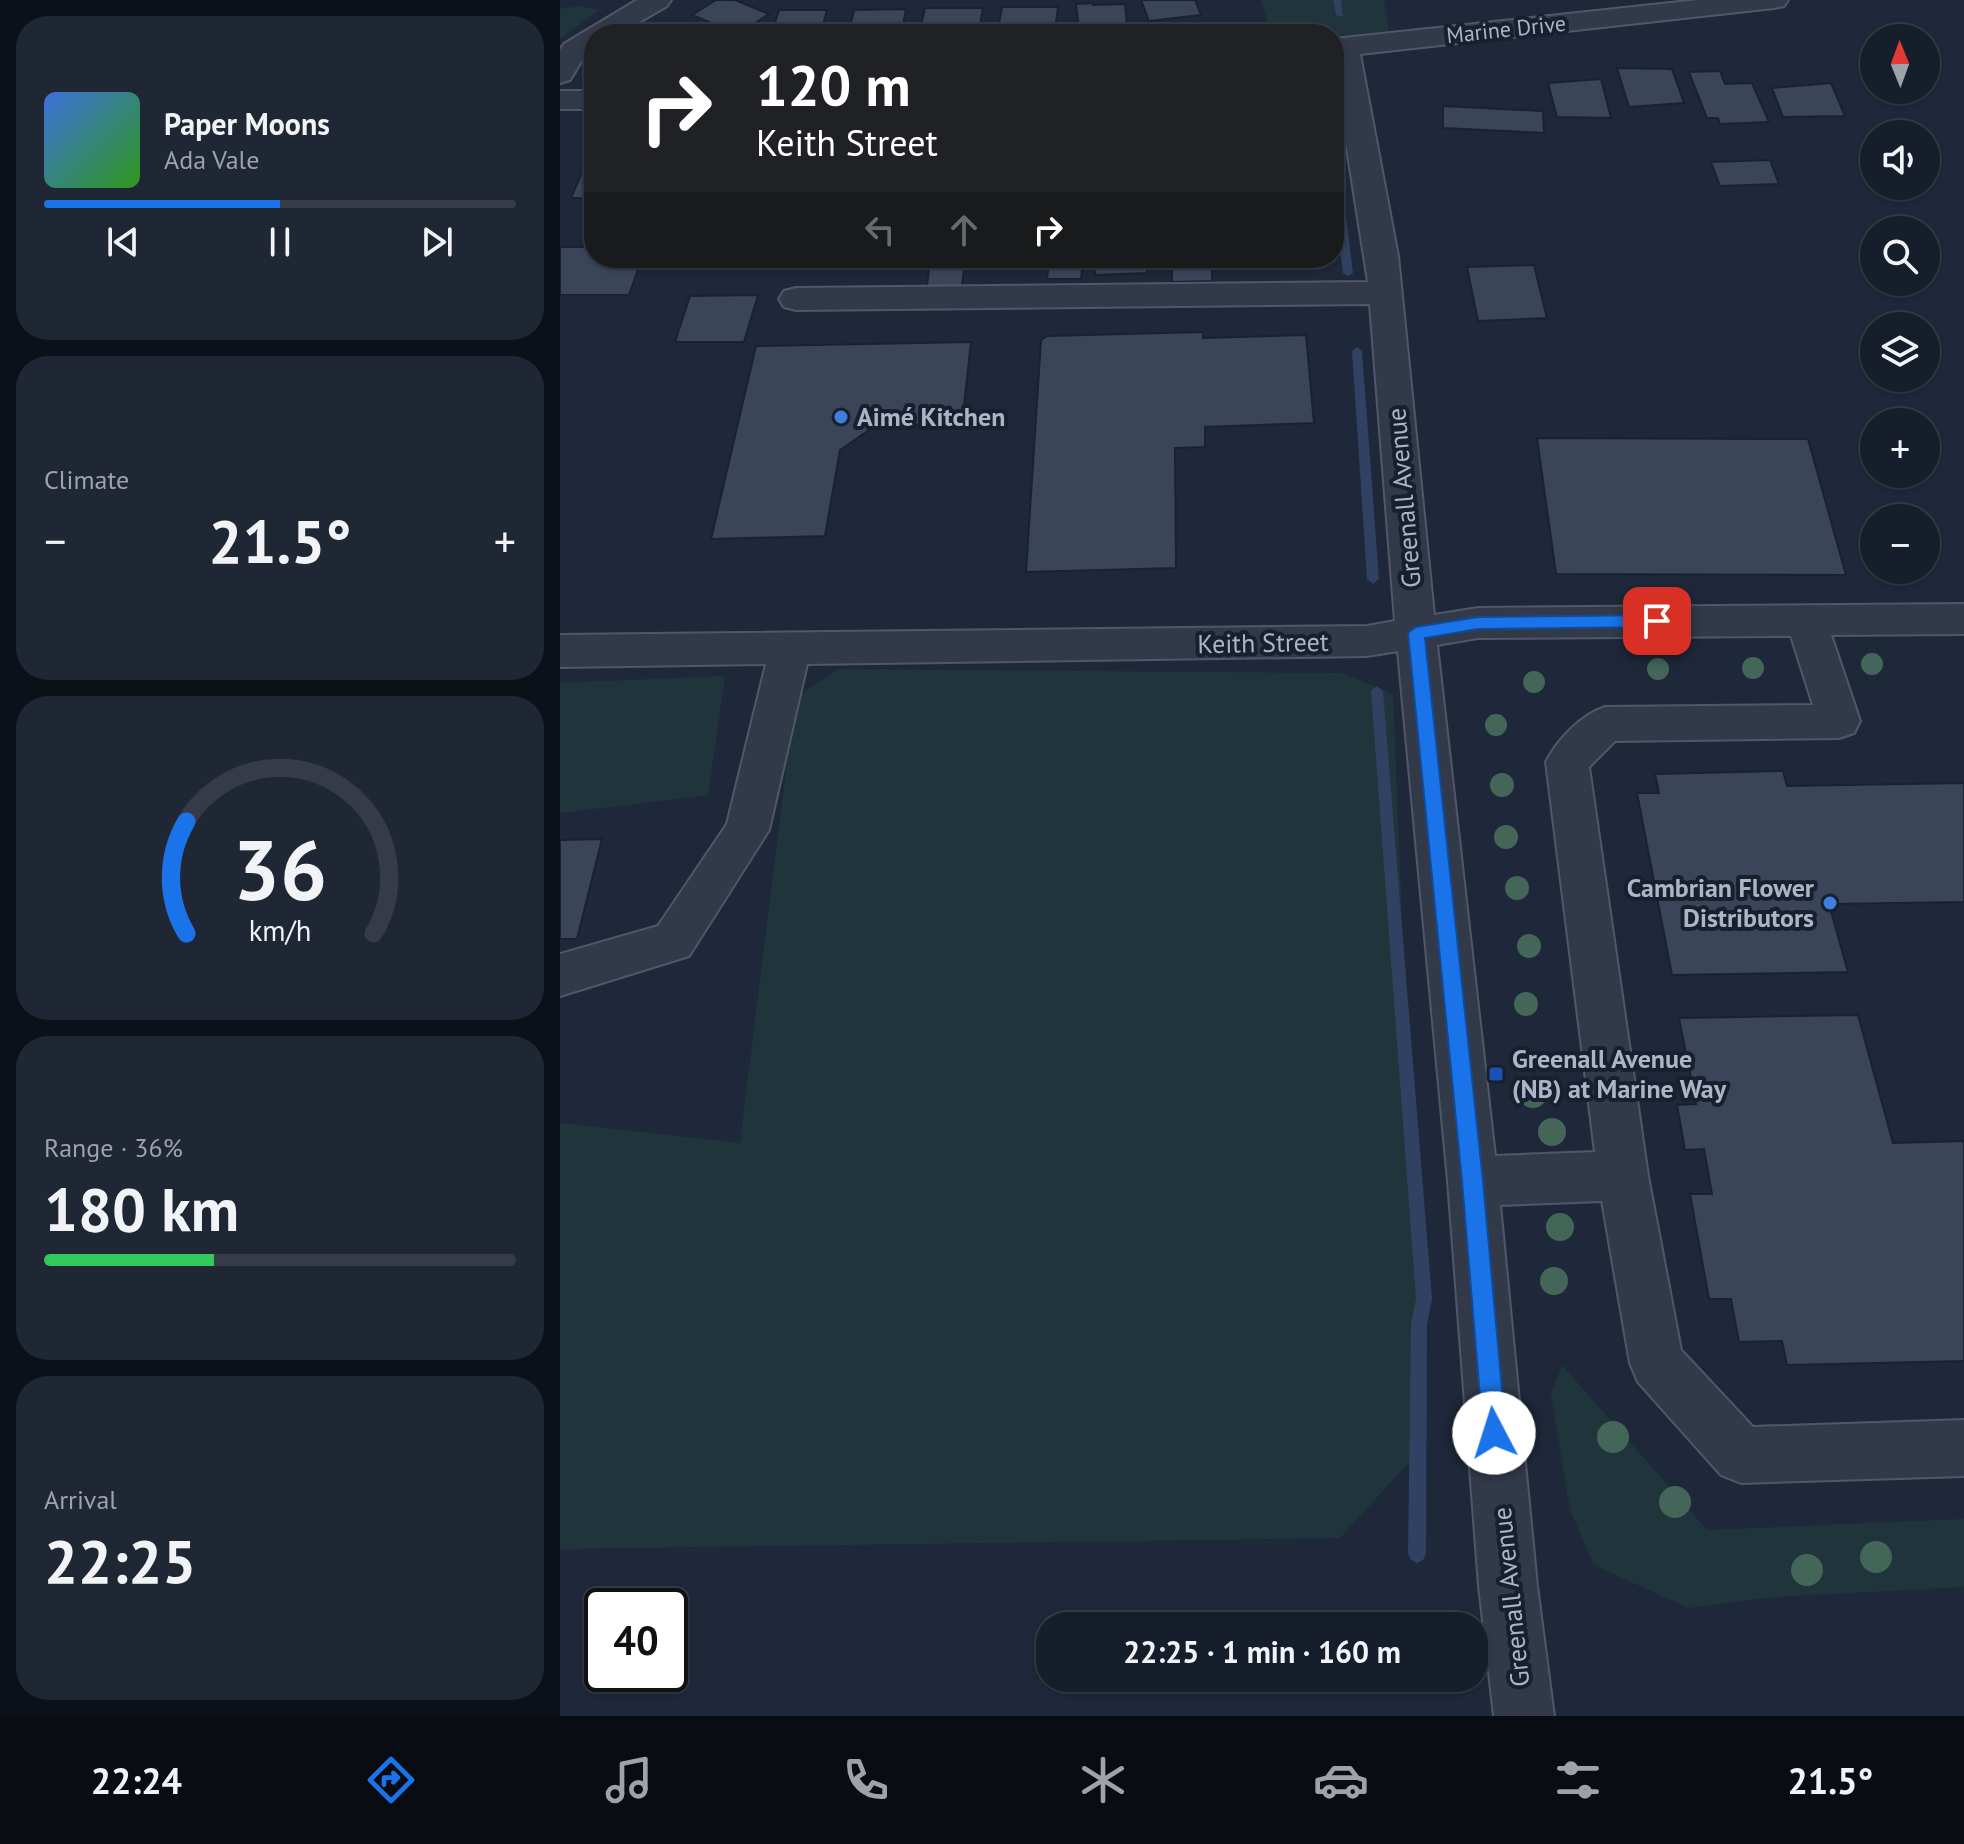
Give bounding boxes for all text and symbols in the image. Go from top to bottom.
street label: Marine Drive [1445,9,1567,49]
north arrow [1860,24,1940,104]
map controls [1860,24,1940,584]
text: 120 m [756,49,911,121]
icon: right [624,56,728,160]
text: Paper Moons [164,104,330,143]
text: Keith Street [756,119,938,166]
button: sound [1860,120,1940,200]
text: Ada Vale [164,143,259,176]
icon: left [858,208,902,252]
icon: ahead [942,208,986,252]
icon: right [1026,208,1070,252]
button: search [1860,216,1940,296]
icon: previous [101,220,145,264]
icon: pause [258,220,302,264]
icon: next [415,220,459,264]
button: layers [1860,312,1940,392]
place label: Aimé Kitchen [857,400,1005,433]
street label: Greenall Avenue [1379,407,1428,589]
marker: Aimé Kitchen [832,408,850,426]
button: + [1860,408,1940,488]
text: Climate [44,463,129,496]
text: 21.5° [208,502,352,580]
button: − [1860,504,1940,584]
text: − [44,512,66,569]
text: + [494,512,516,569]
pin [1623,587,1691,655]
icon: arrive [1635,599,1679,643]
street label: Keith Street [1197,625,1329,660]
text: 36 [233,815,327,923]
place label: Cambrian Flower Distributors [1627,871,1815,934]
marker: Cambrian Flower Distributors [1821,894,1839,912]
text: km/h [249,912,311,949]
place label: Greenall Avenue (NB) at Marine Way [1512,1042,1727,1105]
marker: Greenall Avenue (NB) at Marine Way [1487,1065,1505,1083]
text: Range · 36% [44,1131,183,1164]
text: 180 km [44,1170,239,1248]
position arrow [1452,1391,1536,1475]
text: Arrival [44,1483,117,1516]
street label: Greenall Avenue [1485,1506,1536,1689]
text: 22:25 [44,1522,196,1600]
speed limit sign: 40 [584,1588,688,1692]
text: 22:25 · 1 min · 160 m [1123,1632,1401,1671]
icon: directions [363,1752,419,1808]
icon: music [601,1752,657,1808]
icon: phone [838,1752,894,1808]
icon: climate [1075,1752,1131,1808]
icon: car [1313,1752,1369,1808]
icon: filters [1550,1752,1606,1808]
text: 22:24 [91,1757,182,1804]
text: 21.5° [1787,1757,1873,1804]

